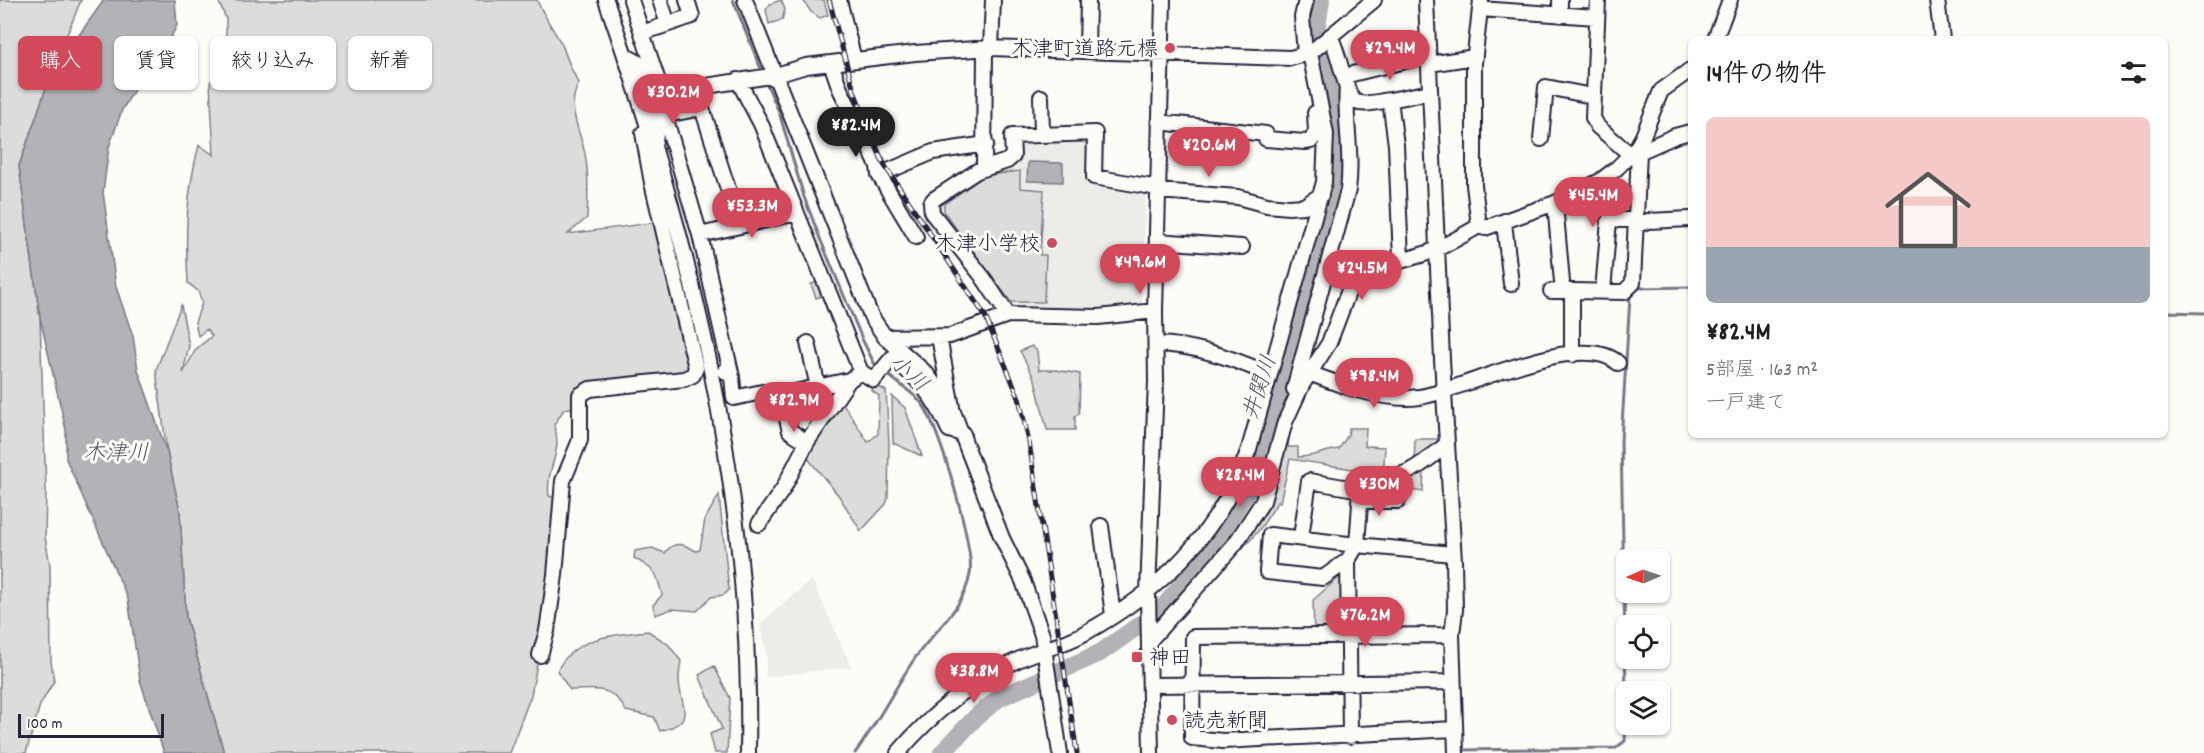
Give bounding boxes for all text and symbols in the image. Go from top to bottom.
pin: ¥29.4M [1341,30,1439,81]
text: ¥29.4M [1365,35,1415,63]
chip: 購入 [18,36,102,90]
chip: 賃貸 [114,36,198,90]
chip: 絞り込み [210,36,336,90]
chip: 新着 [348,36,432,90]
place label: 木津町道路元標 [1011,36,1158,66]
marker: 木津町道路元標 [1163,41,1177,55]
icon: filters [2117,56,2150,89]
text: 14件の物件 [1706,57,1826,94]
pin: ¥30.2M [624,74,722,125]
text: ¥30.2M [646,79,700,107]
pin: ¥82.4M [807,107,905,158]
text: ¥82.4M [831,112,881,140]
pin: ¥20.6M [1160,127,1258,178]
text: ¥20.6M [1182,132,1236,160]
icon: home [1874,156,1982,264]
pin: ¥45.4M [1544,177,1642,228]
text: ¥45.4M [1568,182,1618,210]
pin: ¥53.3M [703,188,801,239]
text: ¥53.3M [726,193,778,221]
place label: 木津小学校 [935,231,1040,261]
marker: 木津小学校 [1045,236,1059,250]
pin: ¥49.6M [1091,244,1189,295]
text: ¥49.6M [1114,249,1166,277]
pin: ¥24.5M [1313,250,1411,301]
text: ¥24.5M [1336,255,1388,283]
text: ¥82.4M [1706,315,1771,352]
water label: 小川 [881,348,934,401]
water label: 井関川 [1236,352,1286,424]
text: 5部屋 · 163 m² [1706,357,1818,385]
pin: ¥98.4M [1325,358,1423,409]
text: ¥98.4M [1349,363,1399,391]
pin: ¥82.9M [745,382,843,433]
text: ¥82.9M [769,387,819,415]
text: 一戸建て [1706,390,1786,418]
water label: 木津川 [83,439,149,470]
pin: ¥28.4M [1191,457,1289,508]
text: ¥28.4M [1215,462,1265,490]
pin: ¥30M [1343,466,1415,517]
text: ¥30M [1358,471,1400,499]
north arrow [1616,549,1670,603]
map controls [1616,549,1670,735]
pin: ¥76.2M [1316,597,1414,648]
text: ¥76.2M [1340,602,1390,630]
button: locate [1616,615,1670,669]
place label: 神田 [1149,645,1191,675]
marker: 神田 [1130,650,1144,664]
pin: ¥38.8M [925,653,1023,704]
text: ¥38.8M [949,658,999,686]
button: layers [1616,681,1670,735]
place label: 読売新聞 [1184,708,1268,738]
scale bar [18,711,164,738]
text: 100 m [27,713,63,736]
marker: 読売新聞 [1165,713,1179,727]

